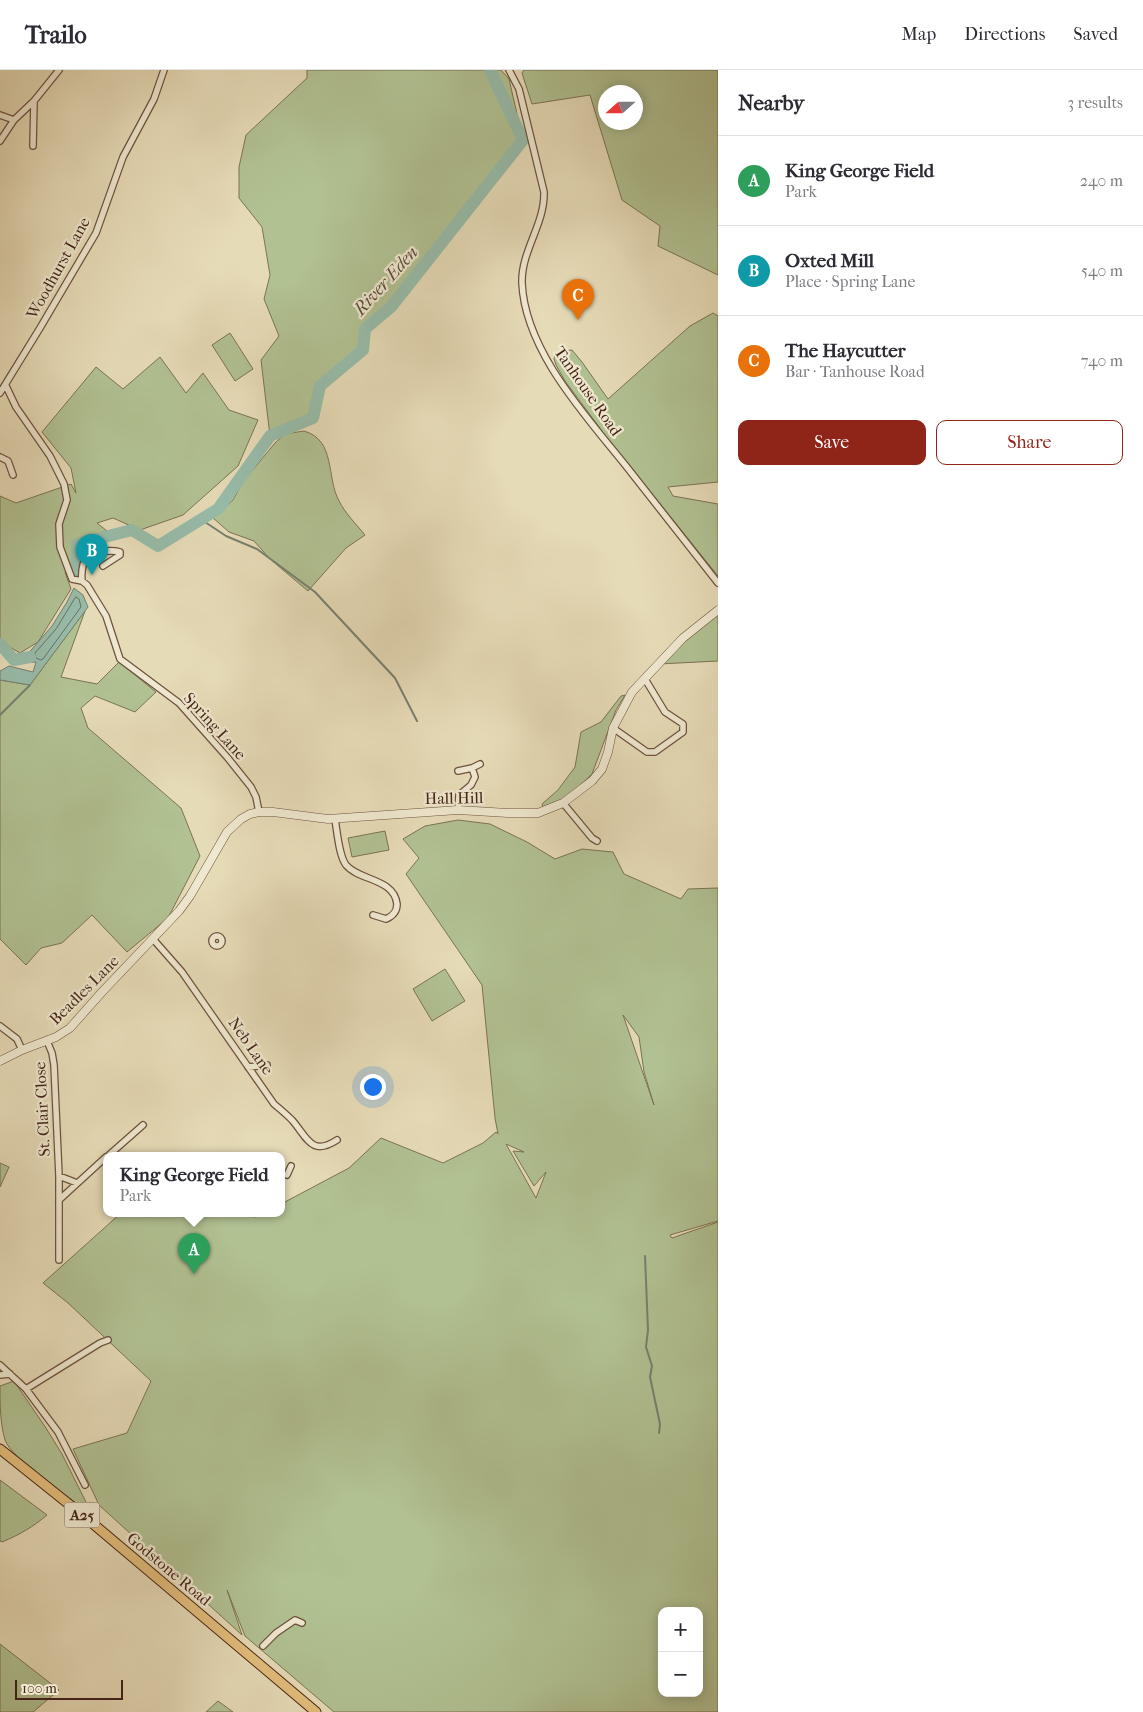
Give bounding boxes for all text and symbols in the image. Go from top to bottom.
text: Trailo [25,21,87,49]
text: Map [902,24,936,45]
text: Directions [964,24,1045,45]
text: Saved [1073,24,1118,45]
north arrow [598,85,643,130]
text: Nearby [738,91,804,115]
text: 3 results [1067,93,1123,112]
text: King George Field [785,160,934,182]
text: A [749,171,759,190]
text: 240 m [1080,171,1123,190]
text: Park [785,182,817,201]
street label: Woodhurst Lane [22,214,94,323]
water label: River Eden [349,242,422,321]
text: Oxted Mill [785,250,874,272]
text: B [749,261,759,280]
text: 540 m [1081,261,1123,280]
text: Place · Spring Lane [785,272,915,291]
pin: C [562,279,594,320]
text: The Haycutter [785,340,906,362]
street label: Tanhouse Road [550,343,626,440]
text: C [749,351,759,370]
text: 740 m [1081,351,1123,370]
text: Bar · Tanhouse Road [785,362,925,381]
button: Save [738,420,926,465]
button: Share [936,420,1123,465]
pin: B [76,534,108,575]
street label: Spring Lane [180,688,250,764]
street label: Hall Hill [425,788,484,808]
street label: Beadles Lane [45,951,123,1029]
street label: Neb Lane [224,1014,278,1078]
street label: St. Clair Close [30,1061,54,1157]
your location [360,1074,386,1100]
popup [103,1152,285,1217]
text: King George Field [119,1164,269,1186]
text: Park [119,1186,151,1205]
pin: A [178,1233,210,1274]
road number: A25 [64,1502,100,1528]
street label: Godstone Road [123,1528,215,1610]
map controls [658,1607,703,1697]
button: + [658,1607,703,1652]
button: − [658,1652,703,1697]
scale bar [15,1677,122,1700]
text: 100 m [22,1680,57,1697]

